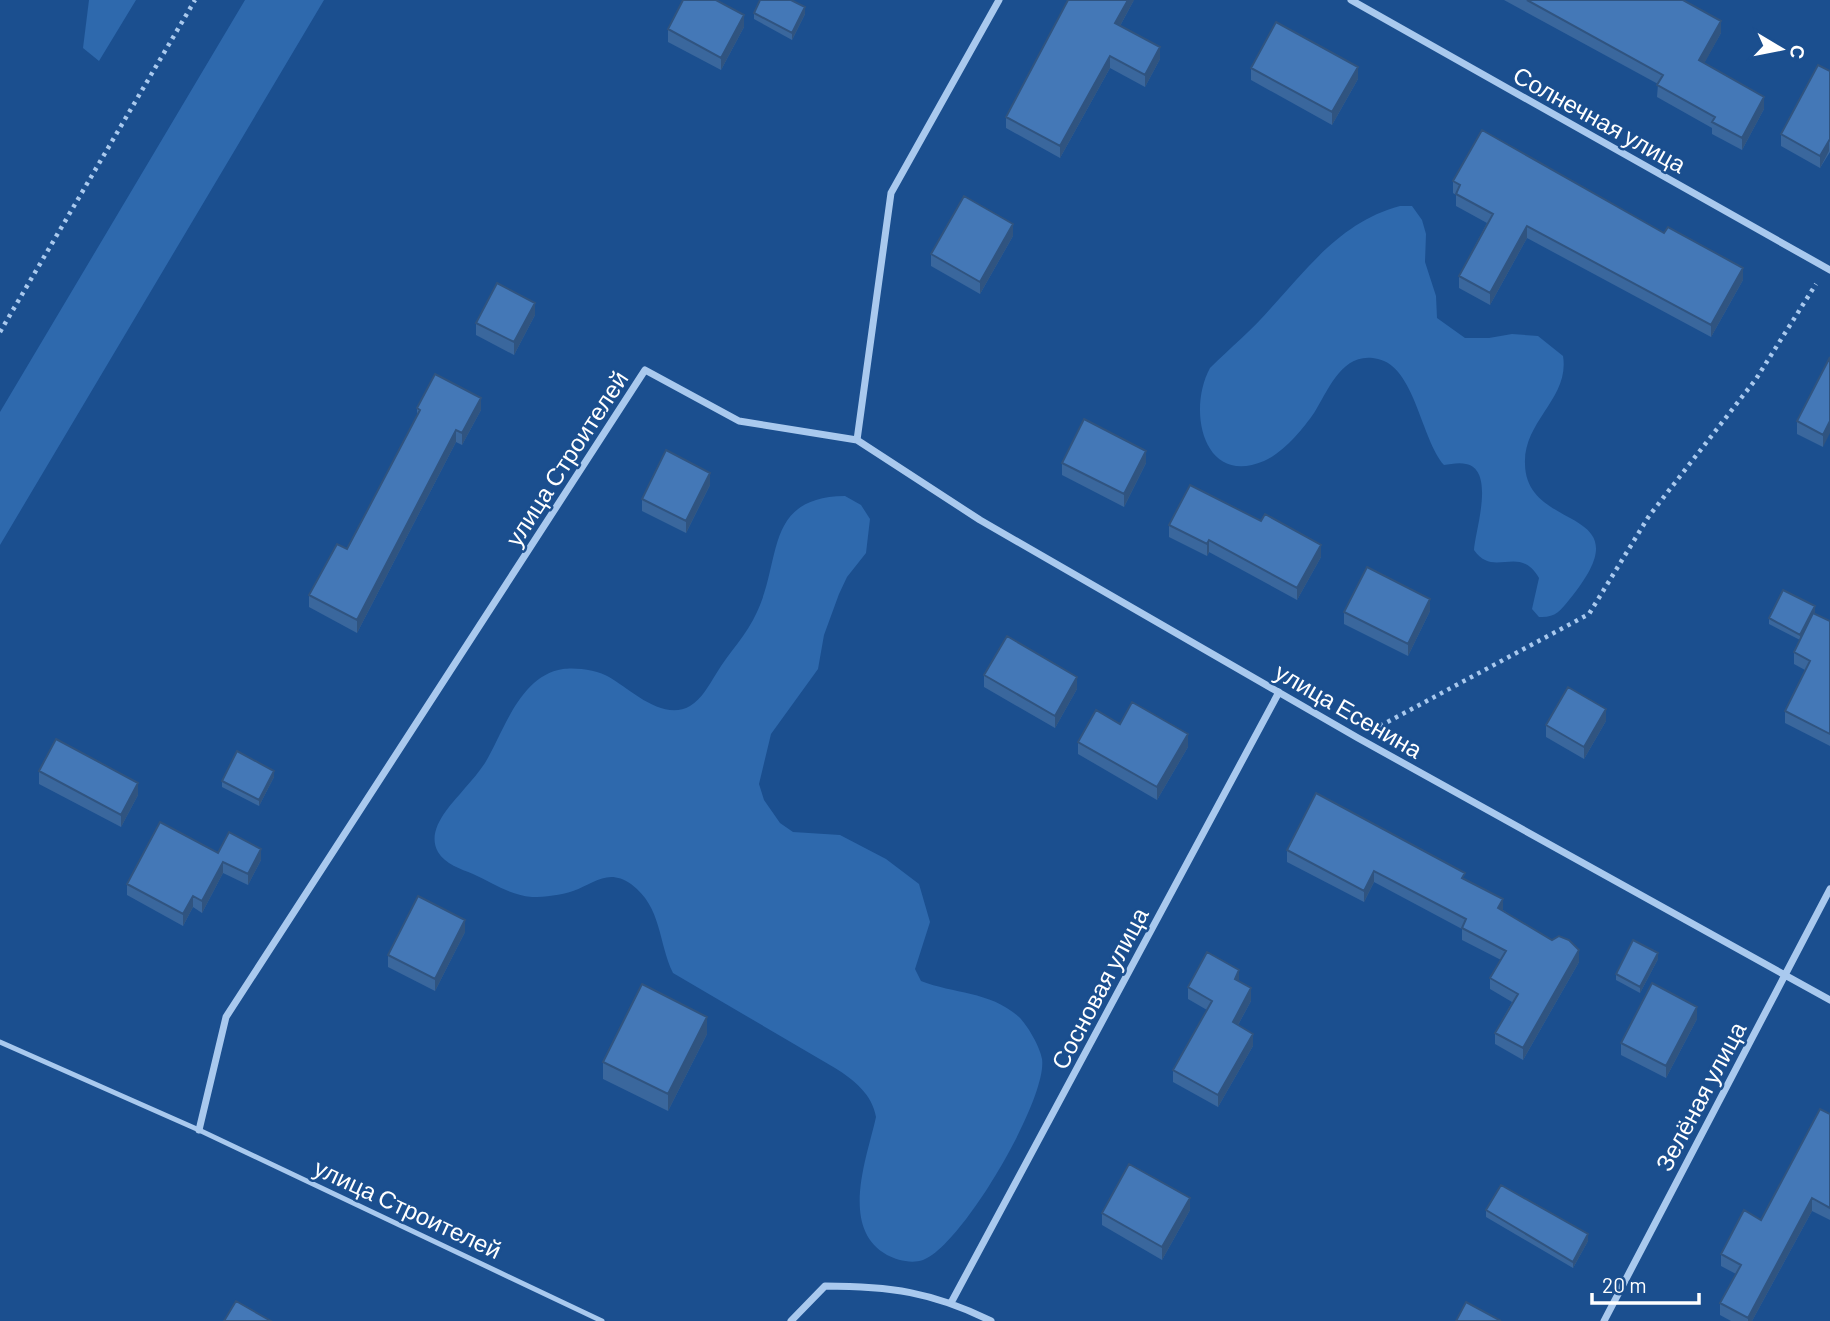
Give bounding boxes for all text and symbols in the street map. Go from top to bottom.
north arrow [1746,14,1816,84]
text: С [1786,43,1811,61]
street label: Солнечная улица [1509,60,1692,179]
street label: улица Строителей [498,365,634,551]
street label: улица Есенина [1270,656,1428,764]
street label: Сосновая улица [1044,902,1154,1074]
street label: Зелёная улица [1649,1016,1752,1176]
street label: улица Строителей [310,1152,506,1264]
scale bar [1592,1262,1699,1306]
text: 20 m [1602,1272,1647,1297]

